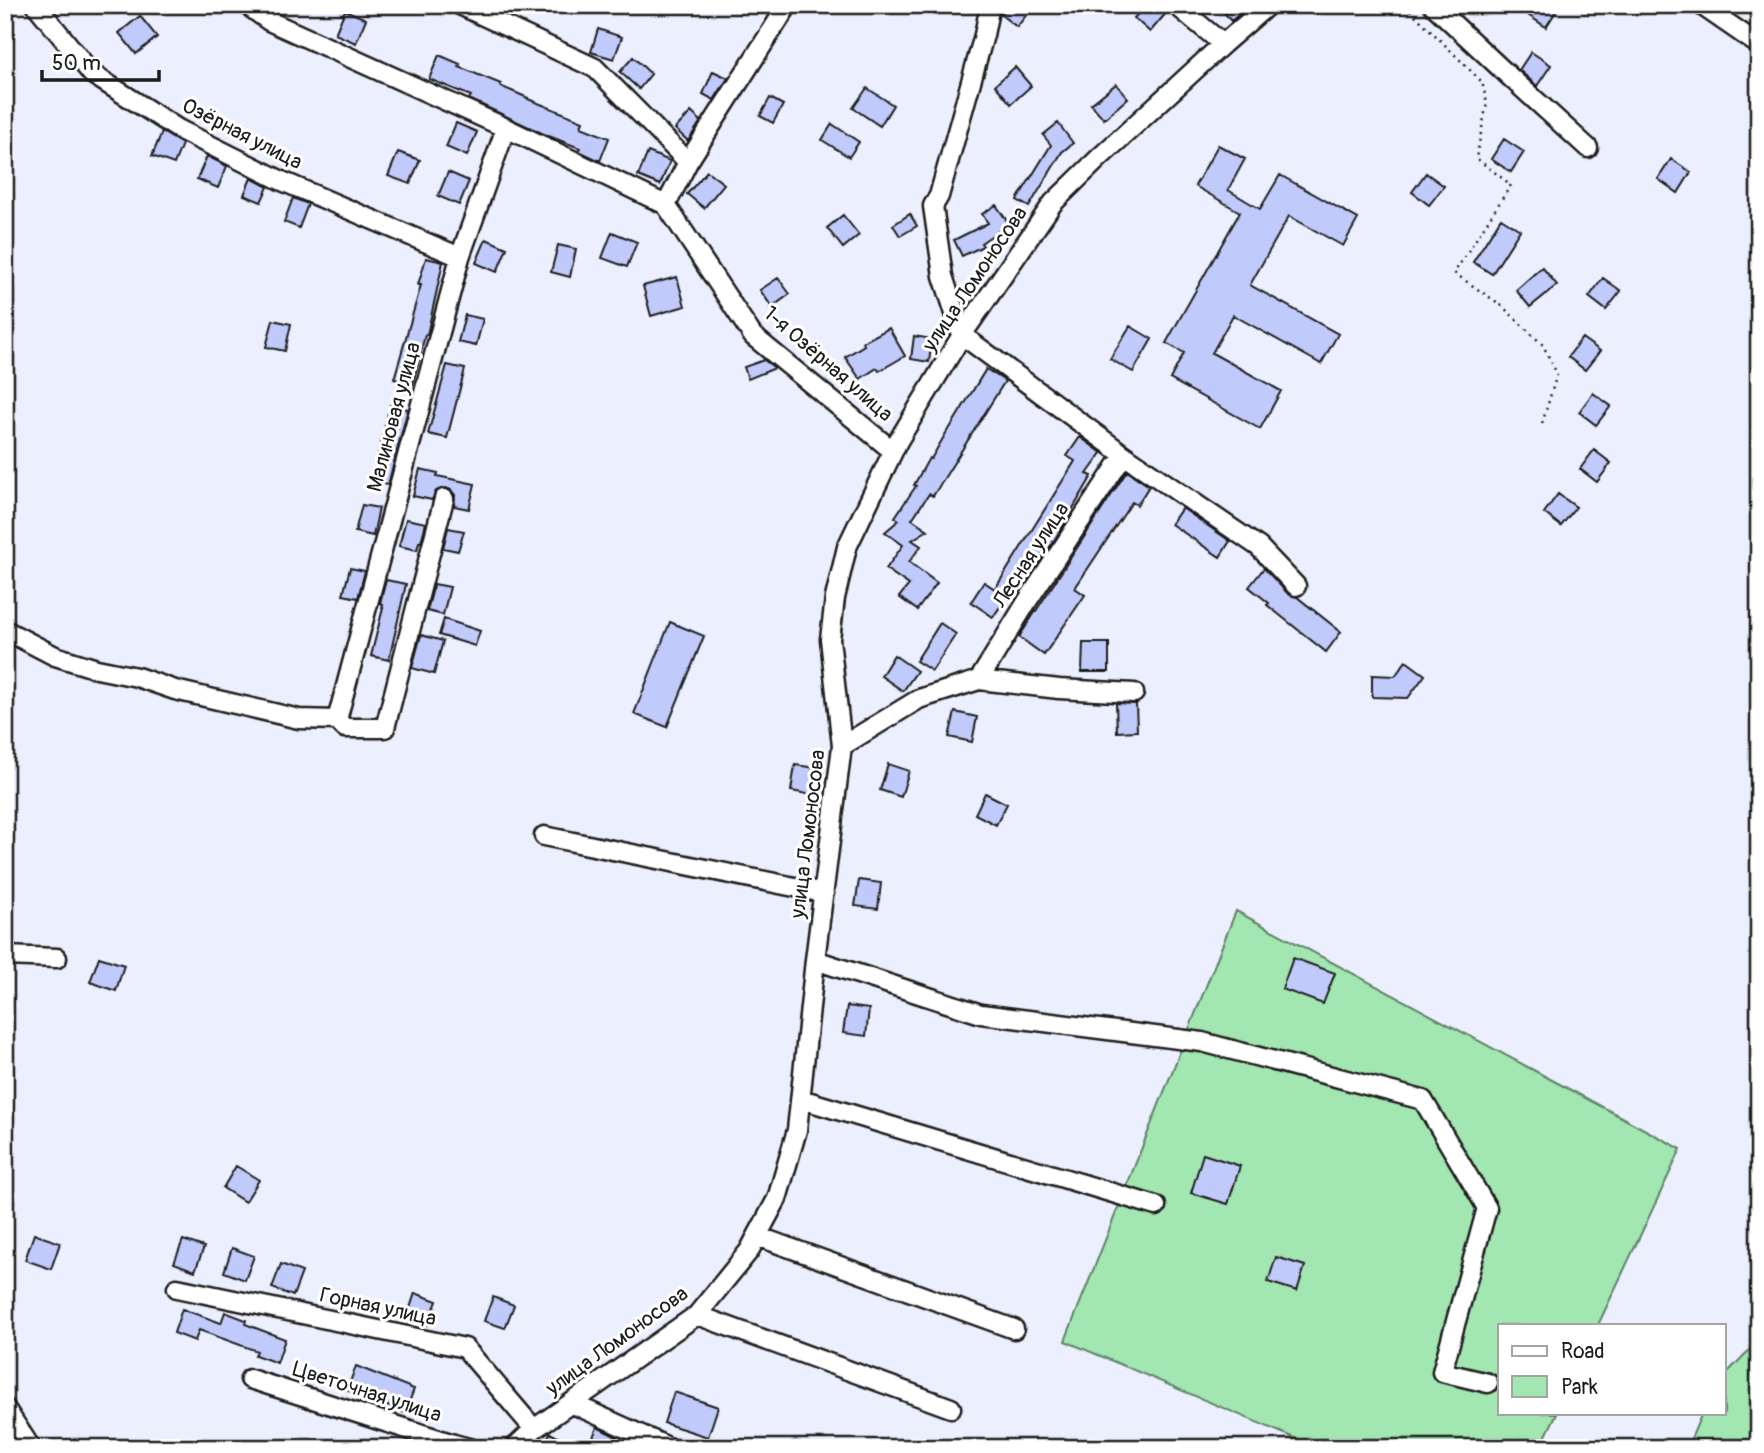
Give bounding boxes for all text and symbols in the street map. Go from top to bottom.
scale bar [42,38,159,82]
text: 50 m [52,50,101,77]
street label: Озёрная улица [177,92,307,176]
street label: улица Ломоносова [916,201,1034,358]
street label: 1-я Озёрная улица [758,300,898,428]
street label: Малиновая улица [361,339,427,495]
street label: Лесная улица [986,497,1075,614]
street label: улица Ломоносова [784,748,832,921]
street label: улица Ломоносова [540,1280,694,1402]
street label: Горная улица [317,1282,439,1332]
legend [1498,1324,1726,1414]
text: Road [1561,1338,1605,1365]
street label: Цветочная улица [289,1355,445,1429]
text: Park [1561,1374,1598,1401]

